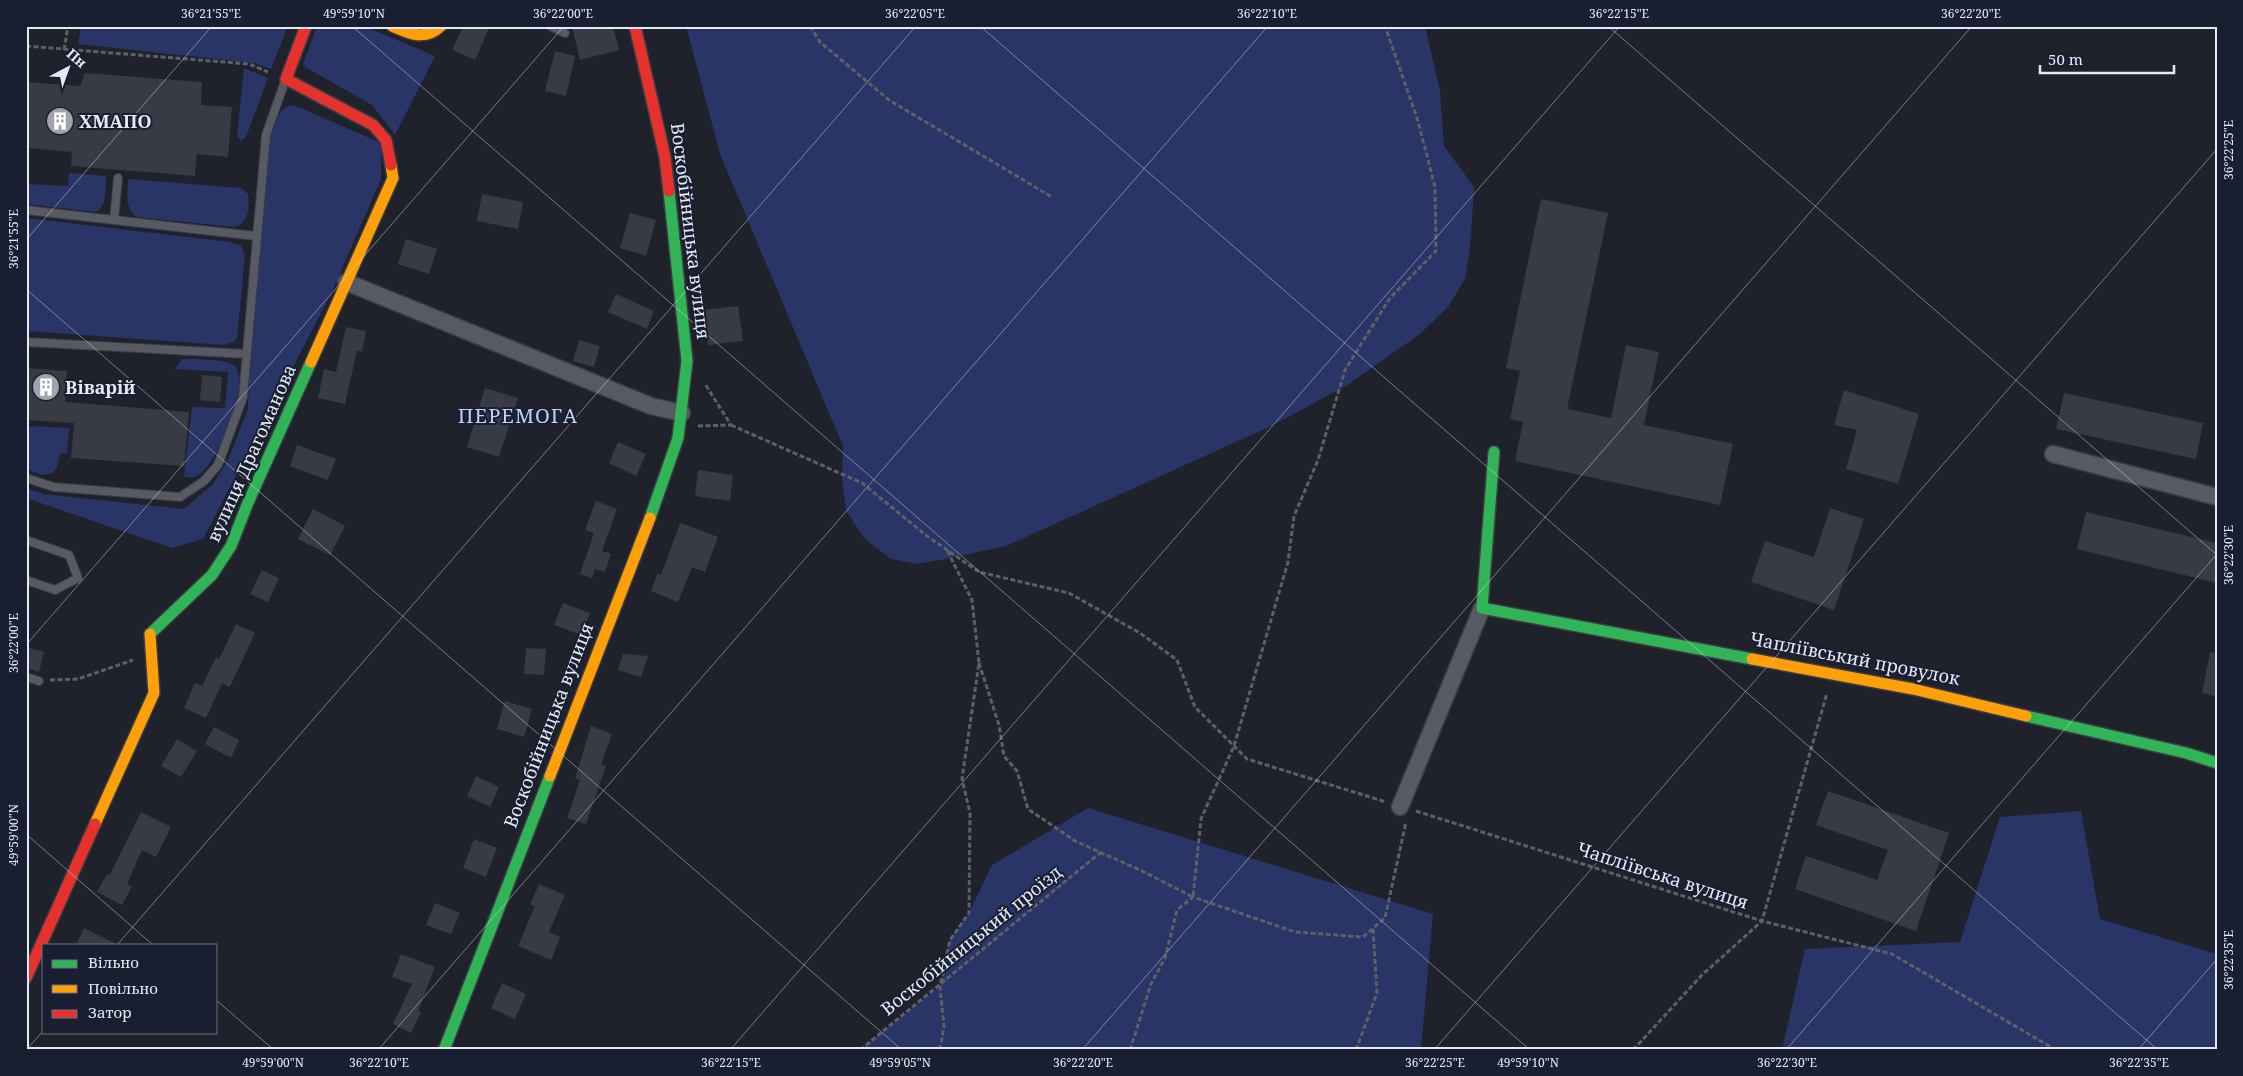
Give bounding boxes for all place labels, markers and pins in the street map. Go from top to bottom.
building icon: ХМАПО [45,106,75,136]
place label: ХМАПО [79,109,152,133]
building icon: Віварій [31,372,61,402]
place label: Віварій [65,375,136,399]

